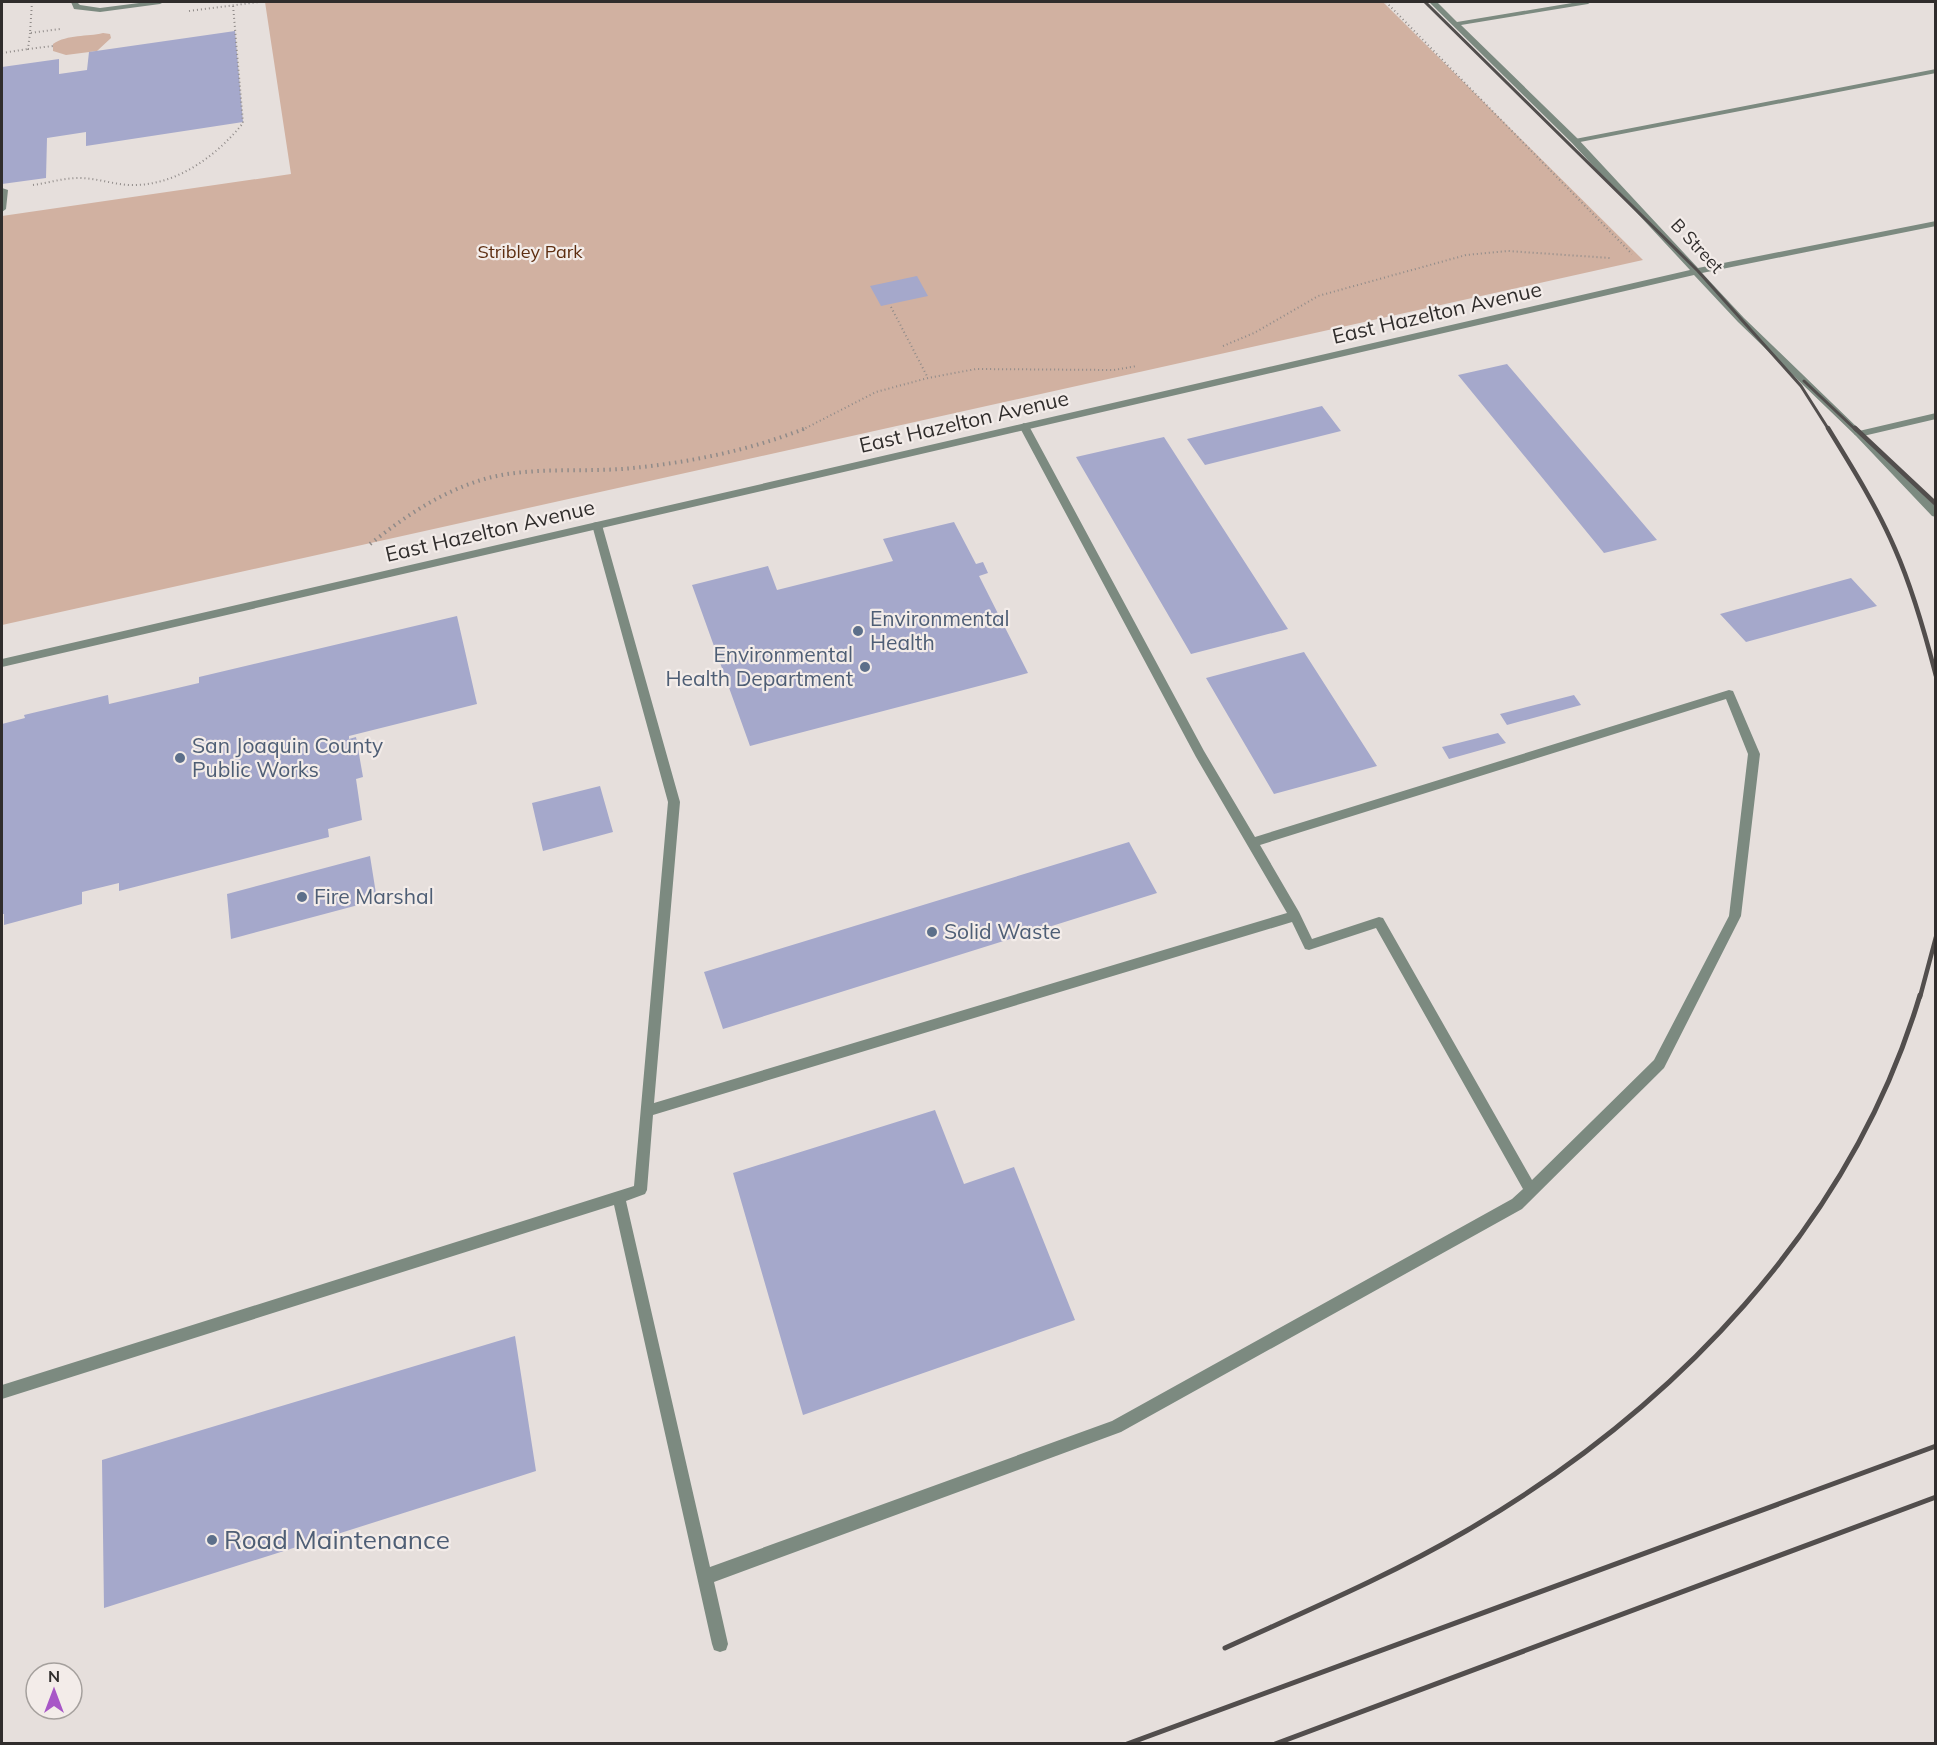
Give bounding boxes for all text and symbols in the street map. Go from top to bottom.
street label: B Street [1666,213,1729,278]
park label: Stribley Park [477,240,583,263]
street label: East Hazelton Avenue [1330,275,1544,349]
street label: East Hazelton Avenue [857,384,1071,458]
street label: East Hazelton Avenue [383,493,597,567]
place label: Environmental Health [870,605,1010,655]
marker: Environmental Health [851,624,865,638]
place label: Environmental Health Department [665,641,853,691]
marker: Environmental Health Department [858,660,872,674]
place label: San Joaquin County Public Works [192,732,383,782]
marker: San Joaquin County Public Works [173,751,187,765]
place label: Fire Marshal [314,883,434,909]
marker: Fire Marshal [295,890,309,904]
place label: Solid Waste [944,918,1061,944]
marker: Solid Waste [925,925,939,939]
place label: Road Maintenance [224,1523,450,1556]
marker: Road Maintenance [205,1533,219,1547]
north arrow [24,1661,84,1721]
text: N [48,1666,60,1686]

